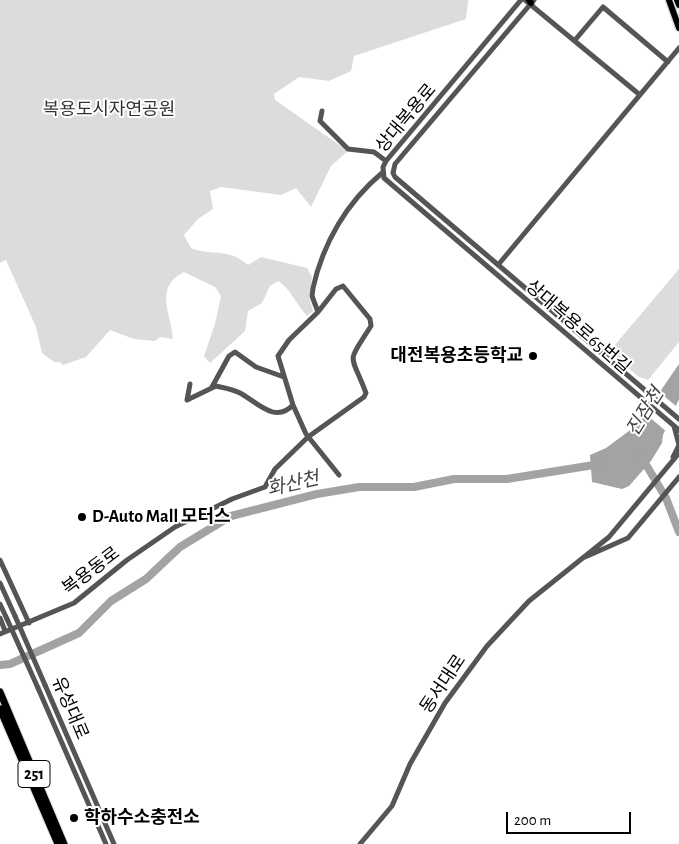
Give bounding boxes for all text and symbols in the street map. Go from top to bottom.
street label: 상대복용로 [371,79,441,157]
park label: 복용도시자연공원 [43,99,175,121]
street label: 상대복용로65번길 [521,276,635,378]
place label: 대전복용초등학교 [391,345,523,367]
marker: 대전복용초등학교 [527,350,539,362]
water label: 진잠천 [621,384,669,440]
water label: 화산천 [265,467,321,501]
place label: D-Auto Mall 모터스 [92,506,231,528]
marker: D-Auto Mall 모터스 [76,511,88,523]
street label: 복용동로 [58,542,124,600]
street label: 동서대로 [416,651,470,717]
street label: 유성대로 [47,673,93,743]
road number: 251 [18,761,50,788]
scale bar [509,802,634,834]
place label: 학하수소충전소 [84,807,200,829]
marker: 학하수소충전소 [68,812,80,824]
text: 200 m [514,813,551,828]

